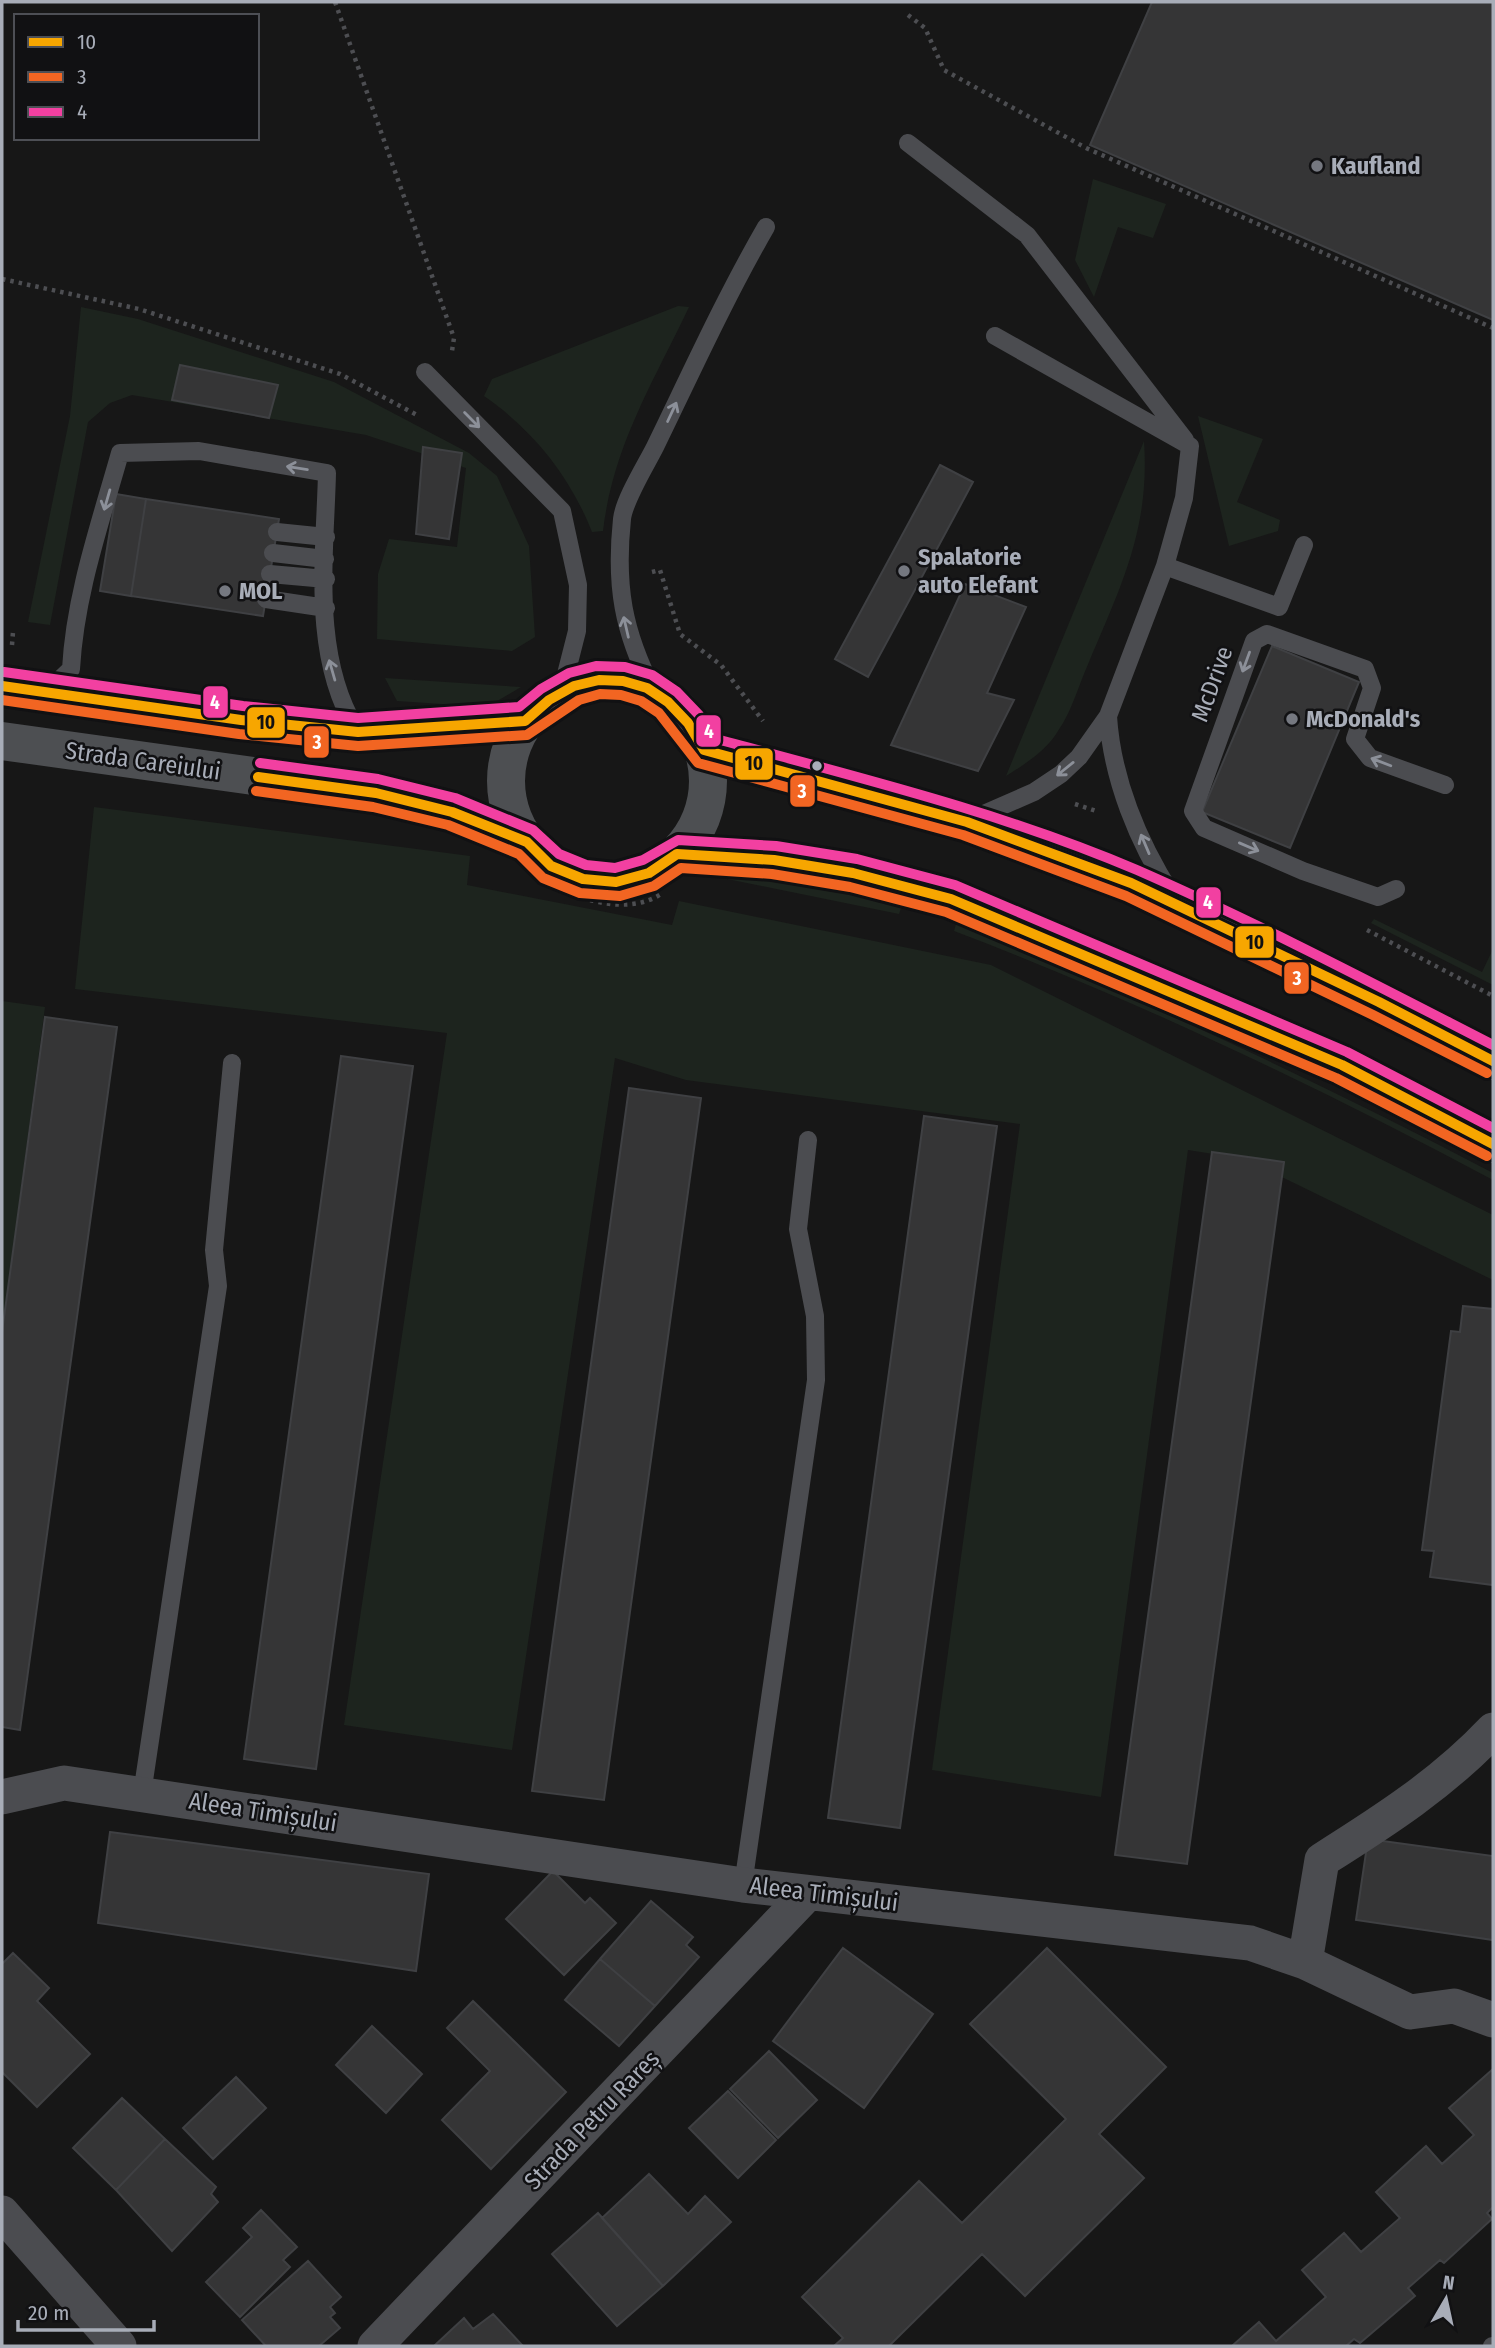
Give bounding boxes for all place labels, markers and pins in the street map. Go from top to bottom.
place label: Kaufland [1331,152,1421,180]
marker: Kaufland [1309,158,1325,174]
place label: Spalatorie auto Elefant [918,543,1039,599]
marker: Spalatorie auto Elefant [896,563,912,579]
place label: MOL [239,577,282,605]
marker: MOL [217,583,233,599]
place label: McDonald's [1306,705,1421,733]
marker: McDonald's [1284,711,1300,727]
unlabelled marker [810,759,824,773]

